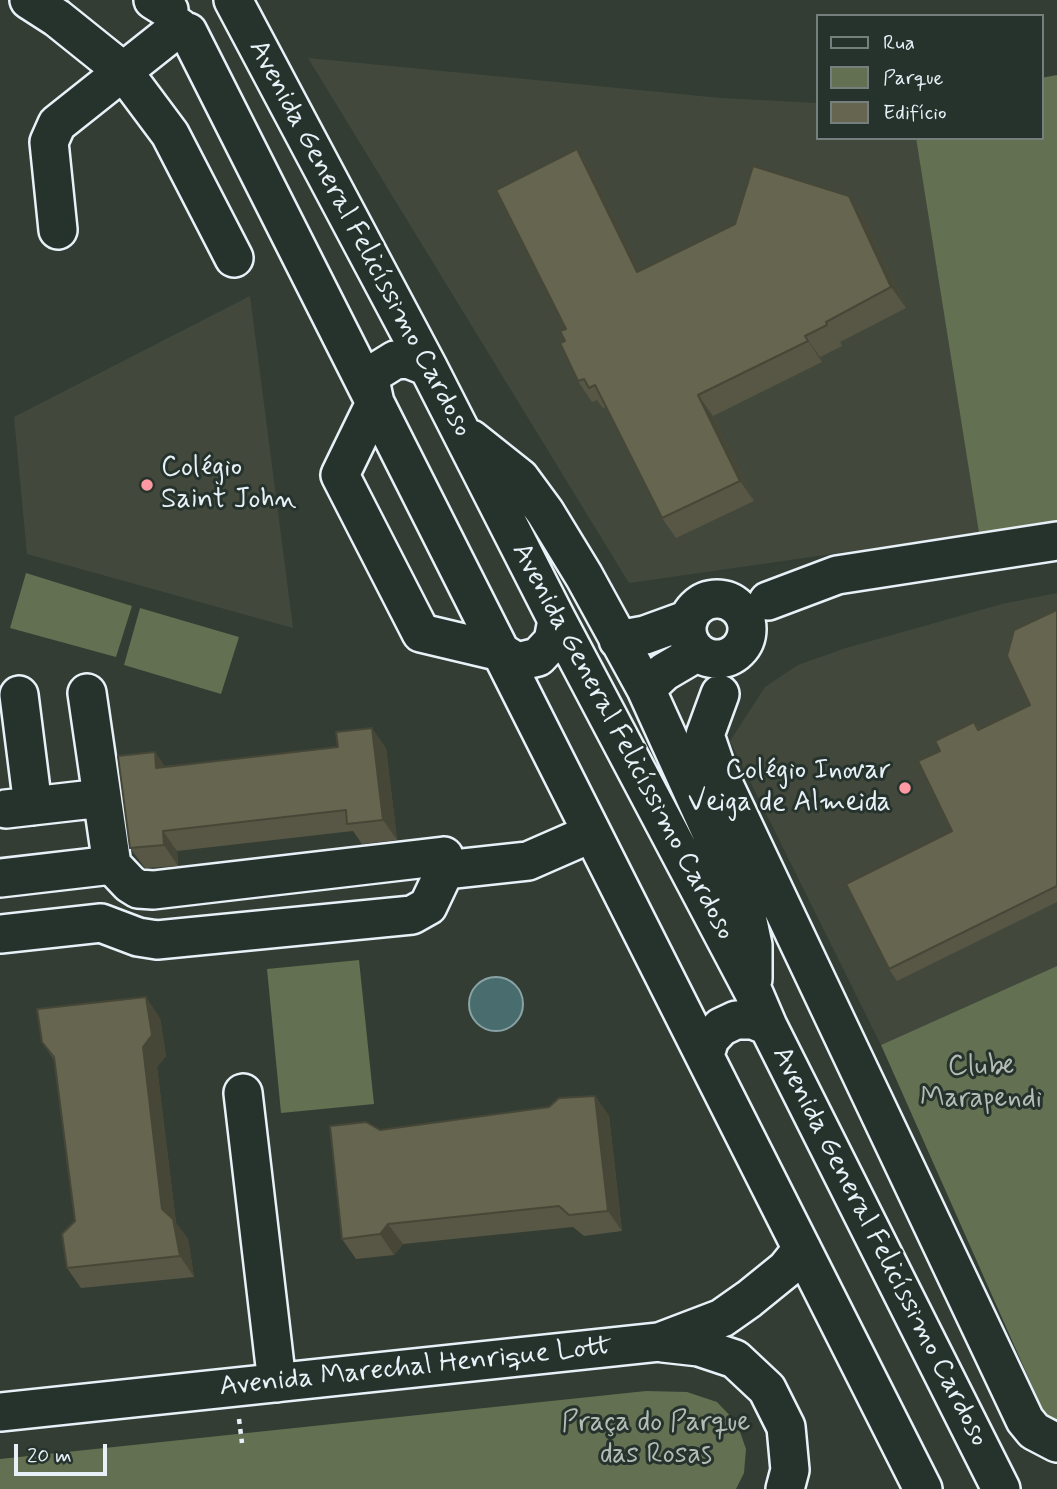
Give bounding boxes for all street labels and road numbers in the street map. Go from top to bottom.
street label: Avenida General Felicíssimo Cardoso [240,35,478,443]
street label: Avenida General Felicíssimo Cardoso [503,538,741,946]
street label: Avenida General Felicíssimo Cardoso [763,1041,995,1453]
street label: Avenida Marechal Henrique Lott [218,1331,614,1405]

